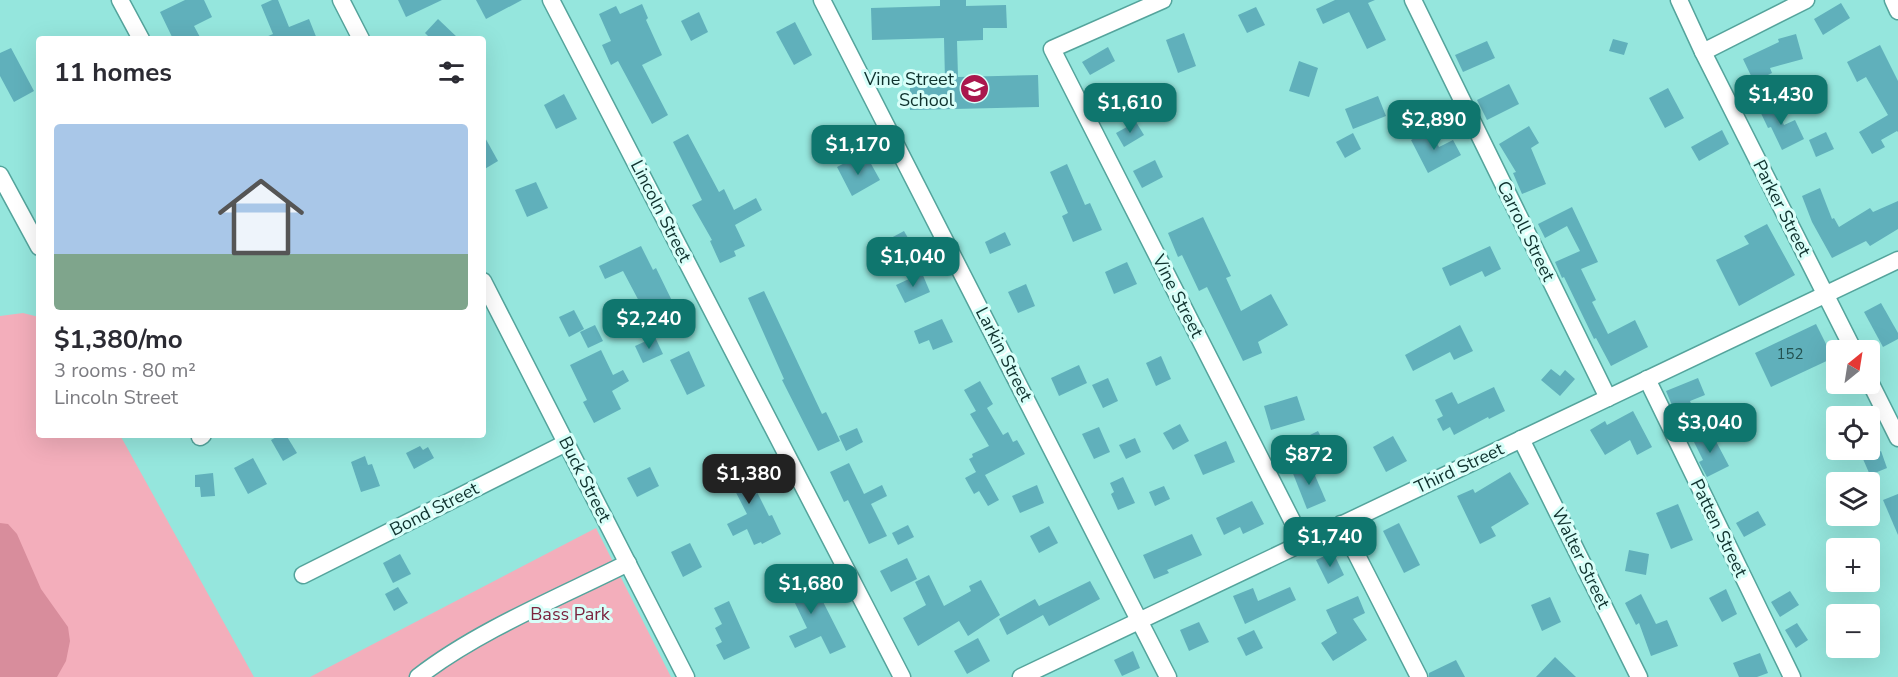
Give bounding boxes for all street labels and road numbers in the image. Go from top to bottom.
street label: Lincoln Street [625,156,697,267]
street label: Parker Street [1747,156,1817,261]
street label: Carroll Street [1491,177,1561,286]
street label: Vine Street [1146,250,1209,342]
street label: Larkin Street [970,303,1038,406]
street label: Buck Street [553,432,617,527]
street label: Third Street [1411,437,1508,499]
street label: Patten Street [1685,475,1753,582]
street label: Bond Street [385,476,483,542]
street label: Walter Street [1546,504,1616,613]

